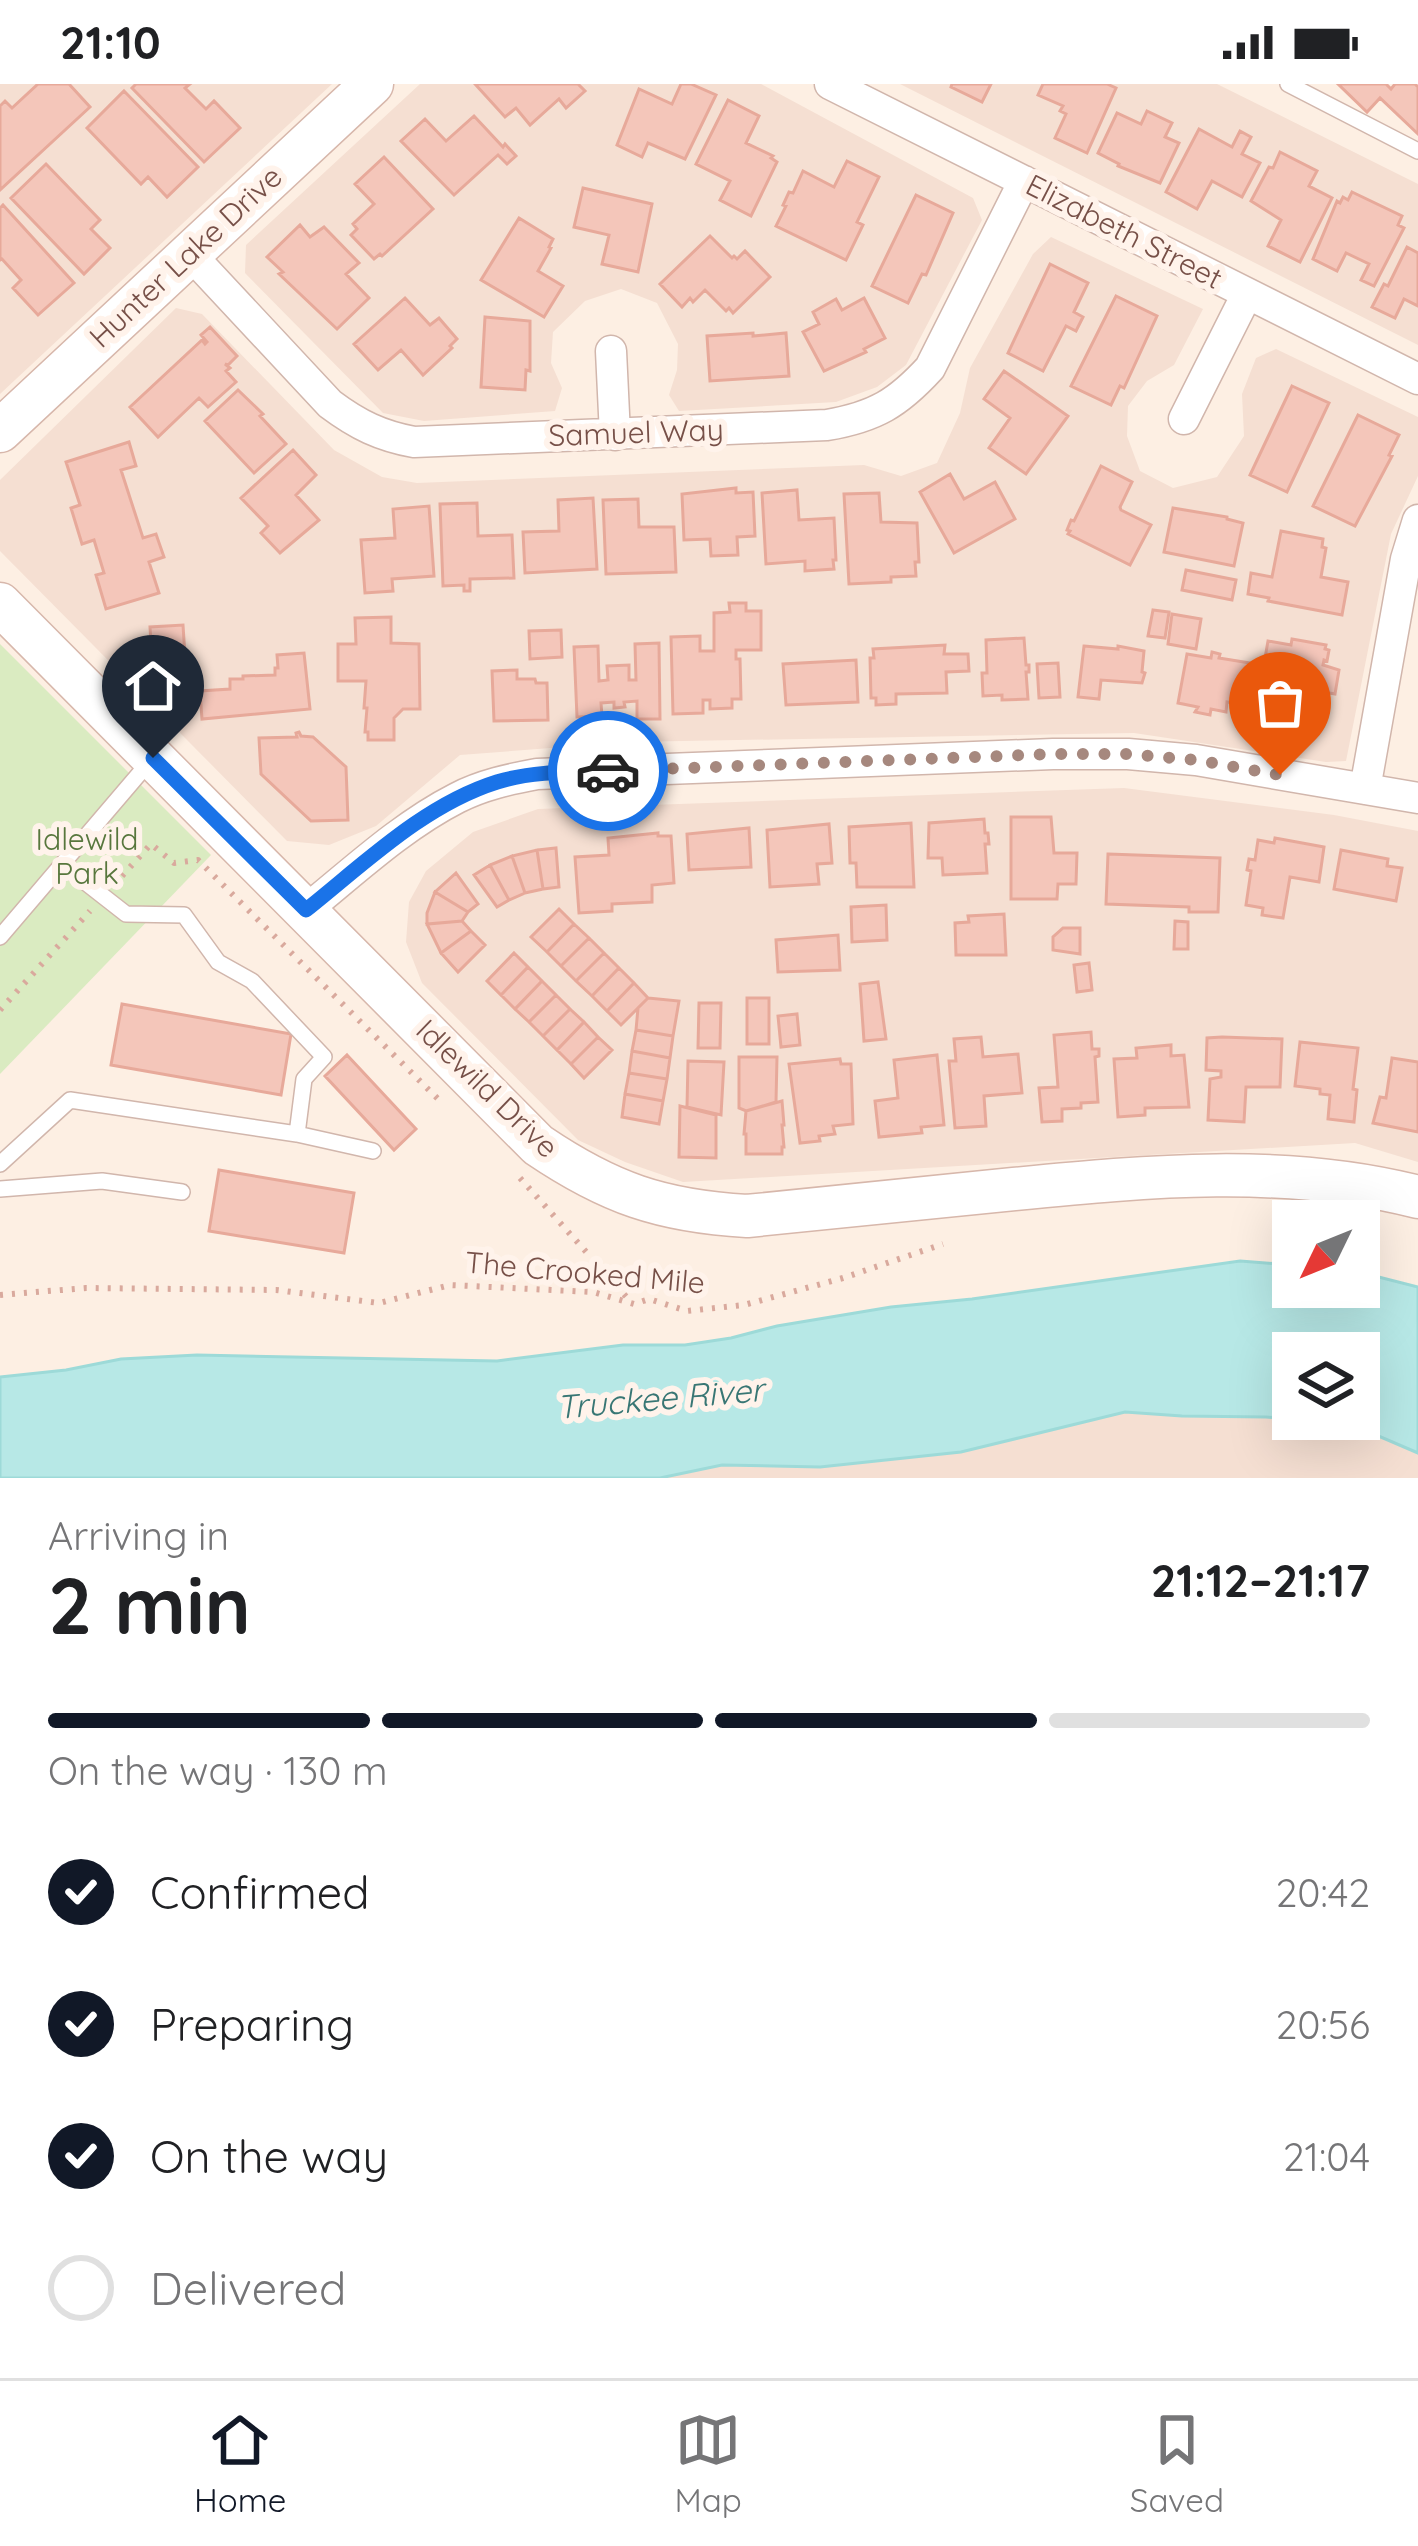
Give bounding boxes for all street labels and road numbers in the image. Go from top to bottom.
street label: Hunter Lake Drive [81,157,290,355]
street label: Elizabeth Street [1020,165,1229,297]
street label: Samuel Way [548,410,724,454]
street label: Idlewild Drive [409,1011,567,1166]
street label: The Crooked Mile [464,1243,707,1301]

